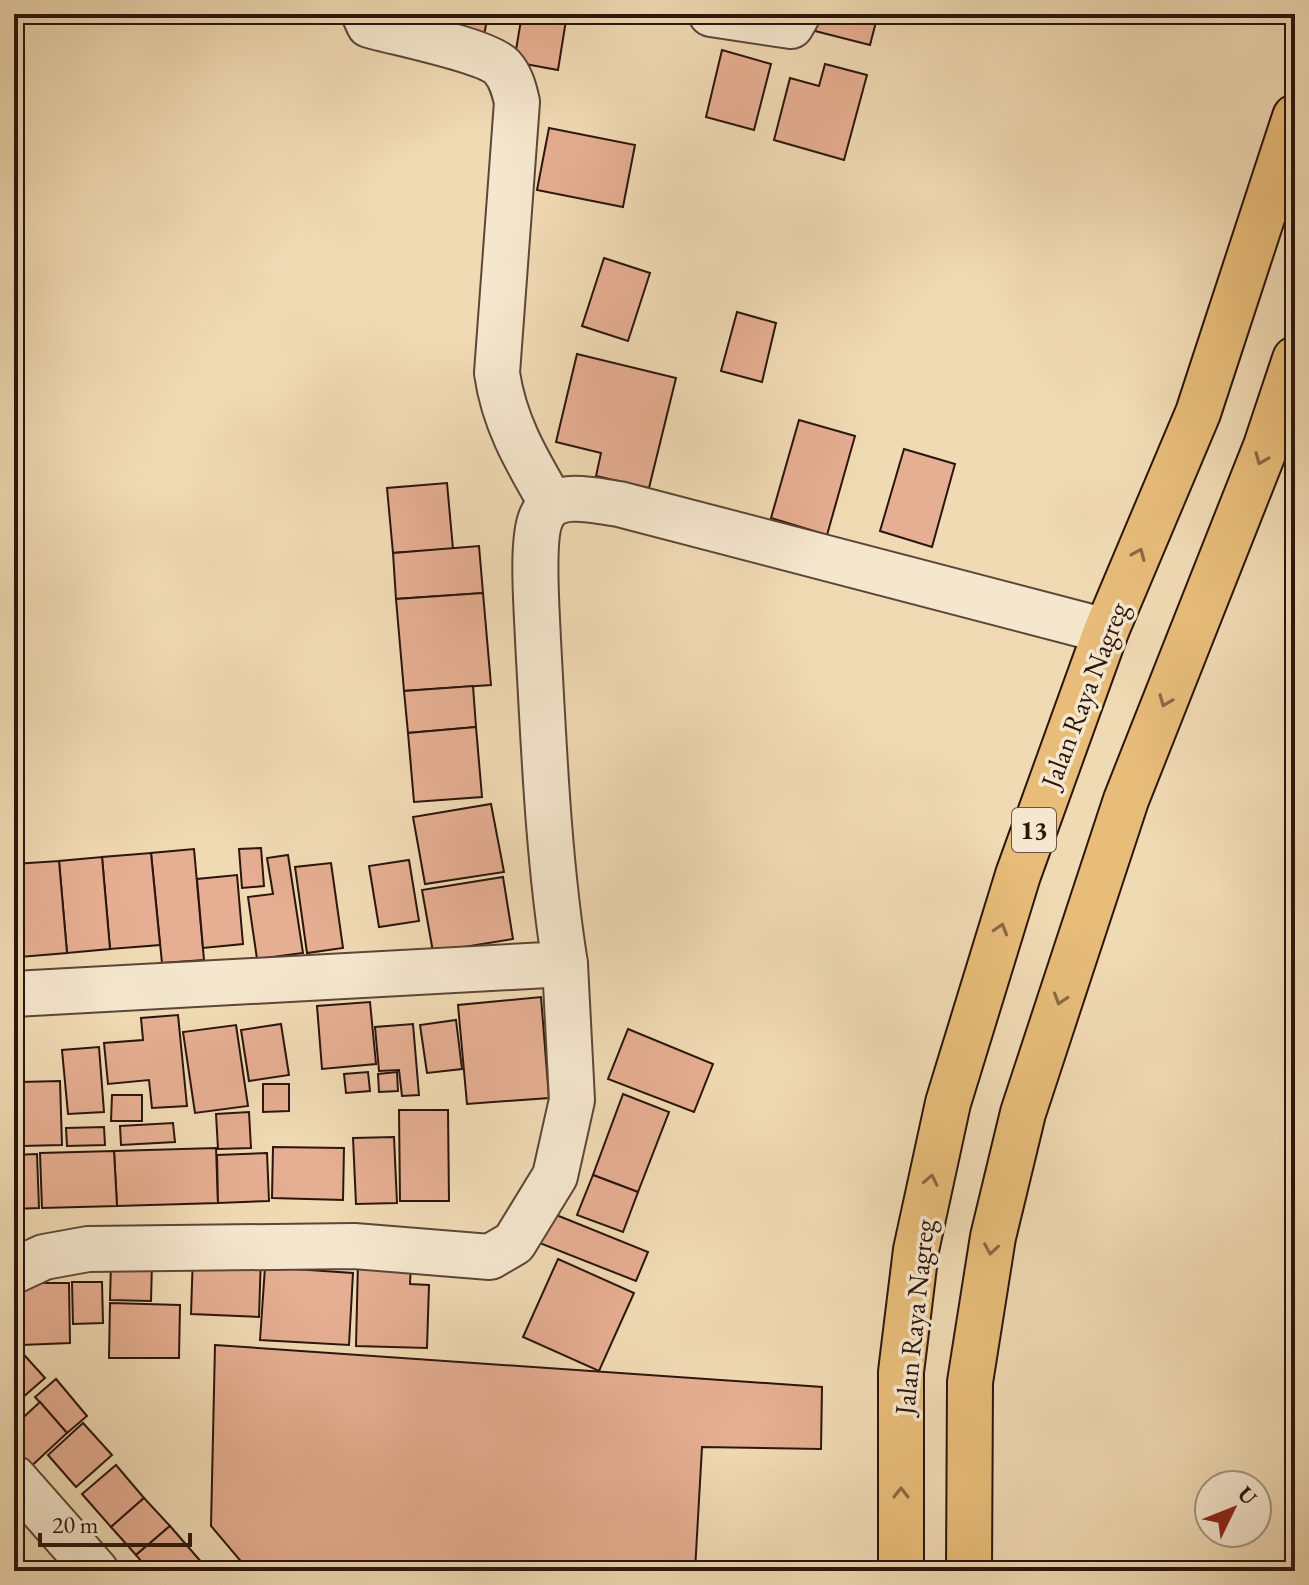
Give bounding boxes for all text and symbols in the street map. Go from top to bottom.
one-way arrow [1254,451,1271,465]
one-way arrow [1129,548,1145,562]
street label: Jalan Raya Nagreg [1031,596,1136,795]
one-way arrow [1158,693,1175,707]
road number: 13 [1012,808,1056,852]
one-way arrow [992,923,1008,937]
one-way arrow [1054,991,1070,1005]
one-way arrow [922,1173,939,1187]
street label: Jalan Raya Nagreg [886,1217,942,1419]
one-way arrow [983,1243,1000,1256]
north arrow [1193,1469,1273,1549]
text: U [1231,1480,1264,1512]
one-way arrow [892,1486,910,1499]
scale bar [40,1497,190,1547]
text: 20 m [52,1509,99,1540]

